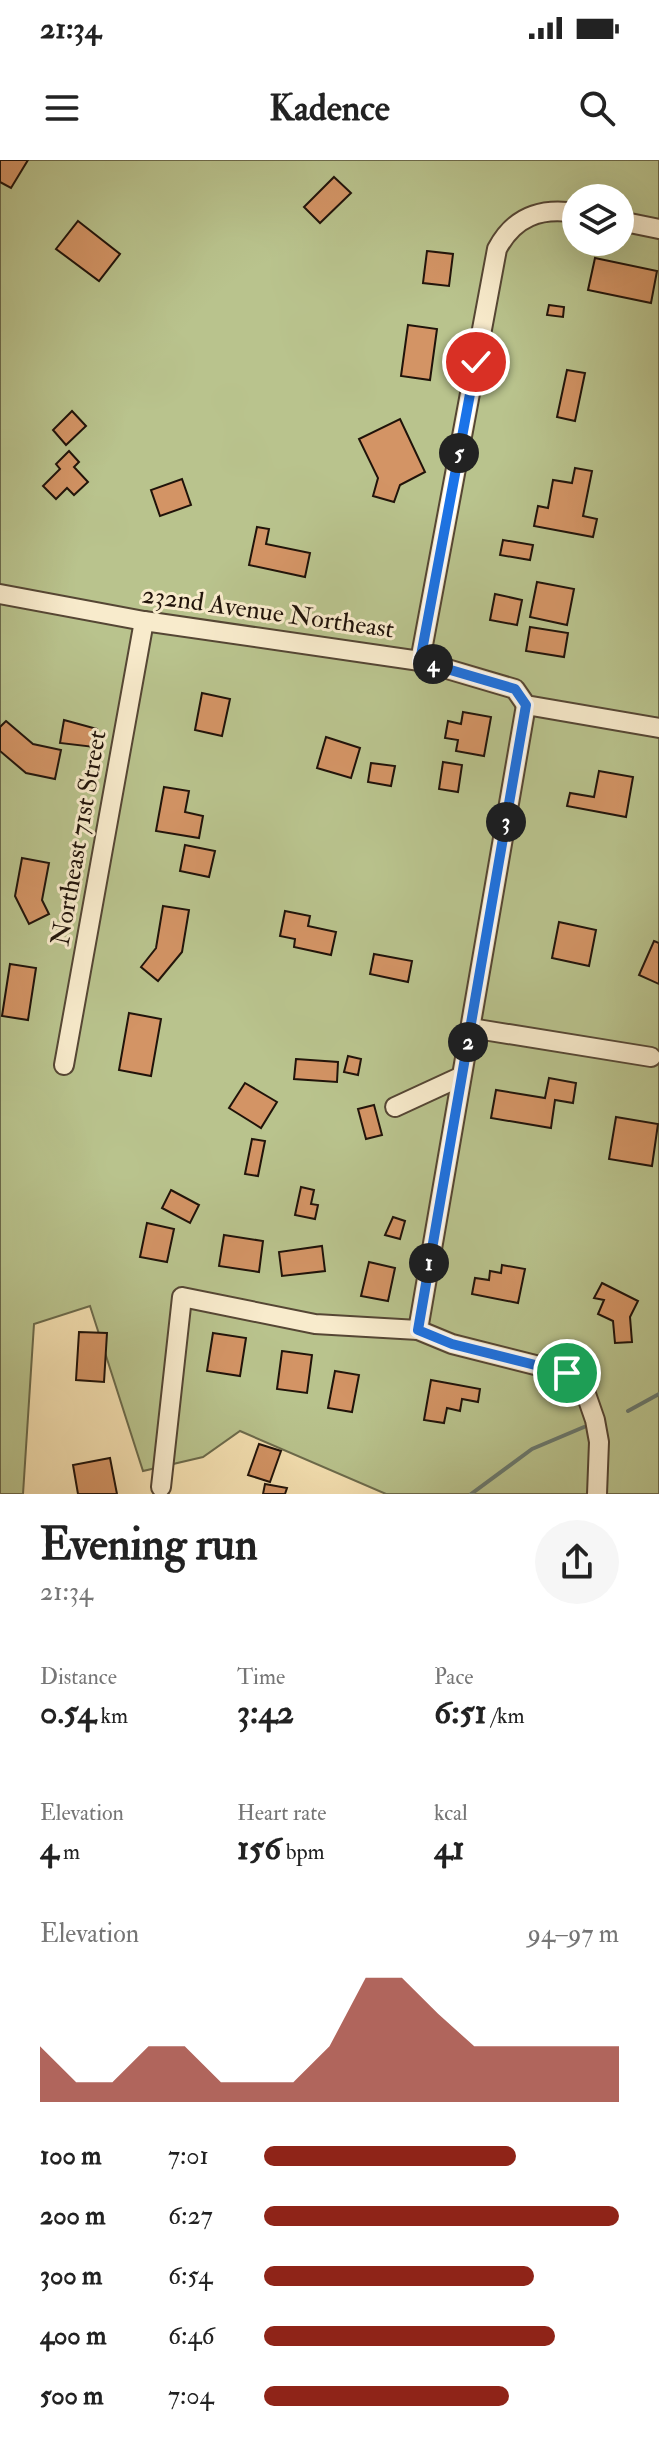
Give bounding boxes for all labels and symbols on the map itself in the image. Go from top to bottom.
pin [442,328,510,396]
pin: 5 [439,433,479,473]
street label: 232nd Avenue Northeast [140,578,396,646]
pin: 4 [413,644,453,684]
street label: Northeast 71st Street [44,728,114,948]
pin: 3 [486,802,526,842]
pin: 2 [448,1022,488,1062]
pin: 1 [409,1243,449,1283]
pin [533,1339,601,1407]

